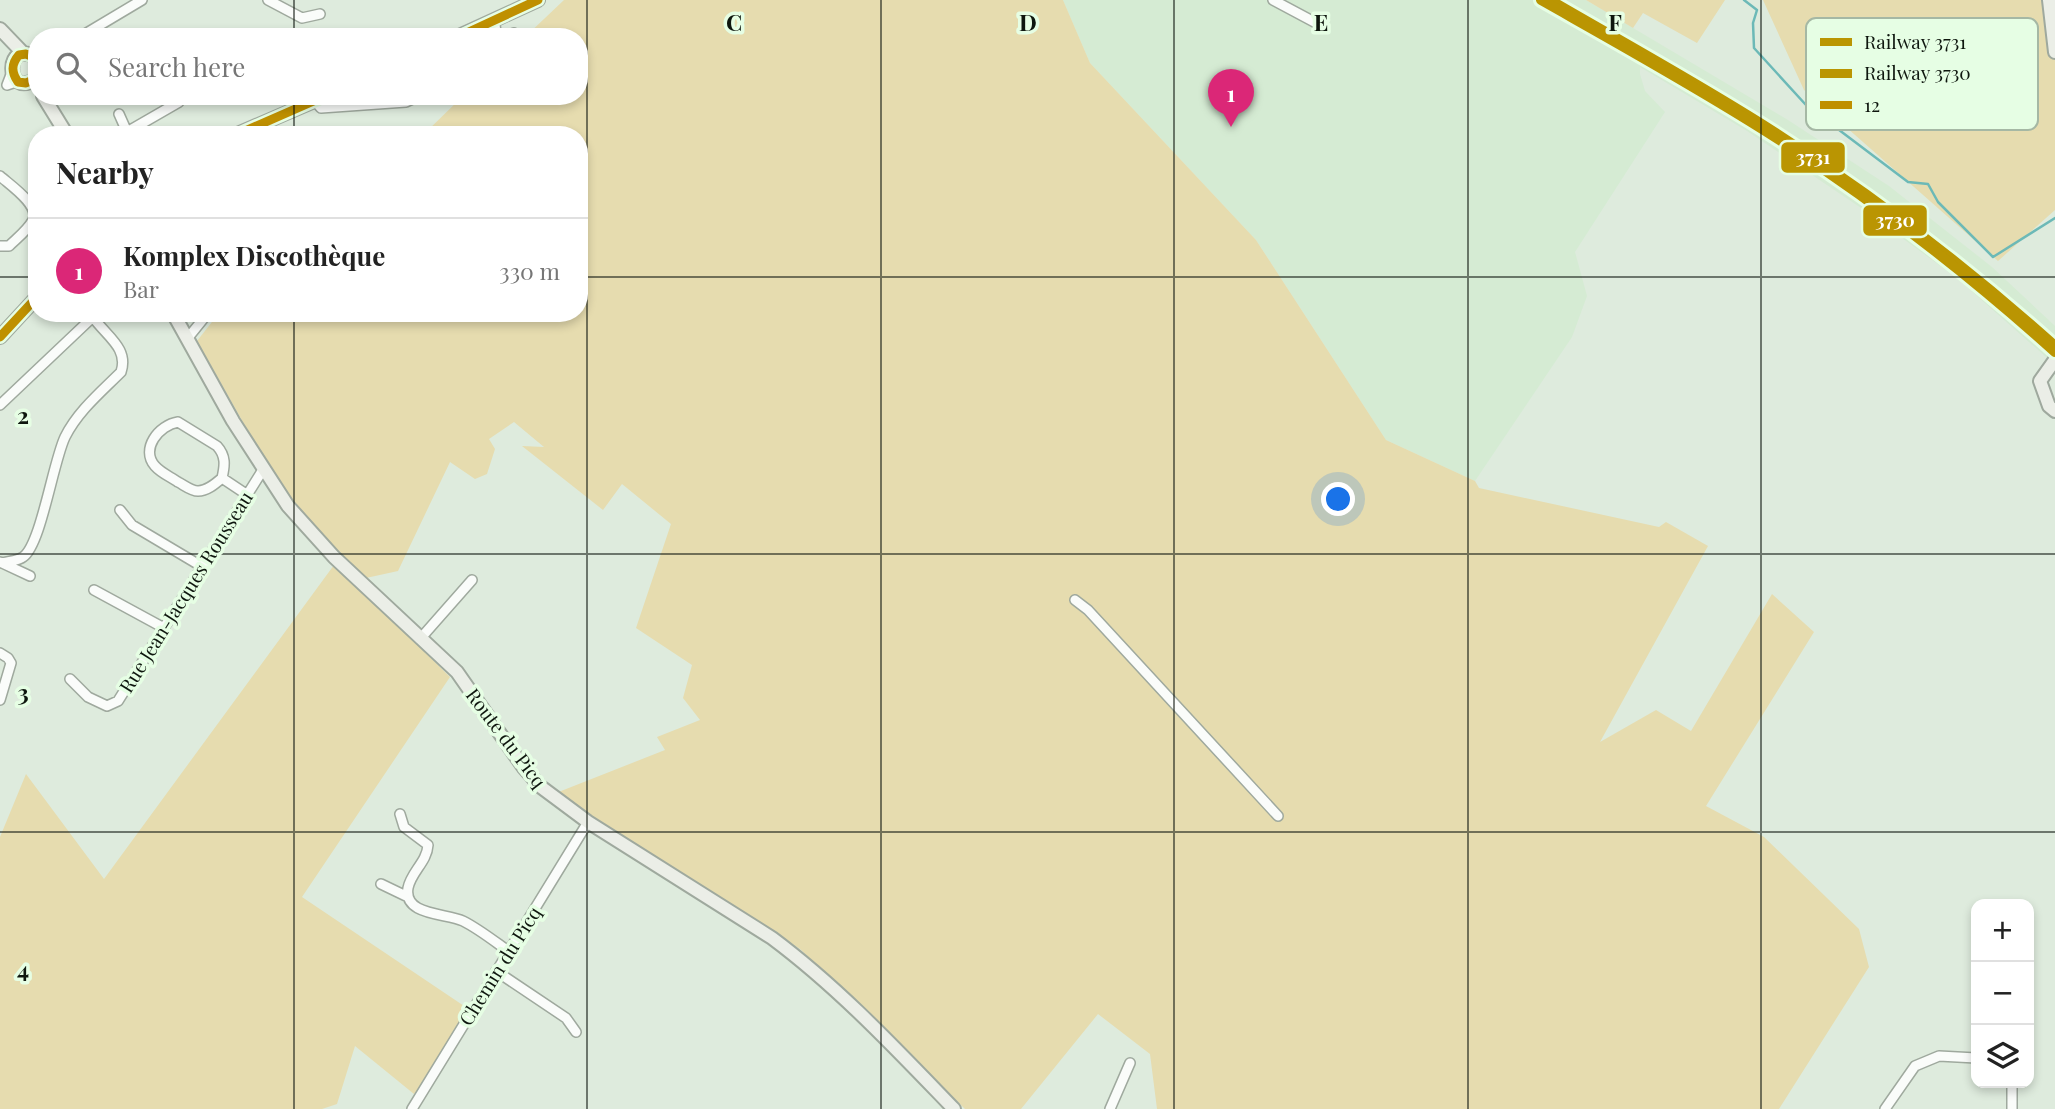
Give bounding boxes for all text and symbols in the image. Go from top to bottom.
text: C [726,6,742,37]
text: D [1019,6,1037,37]
text: E [1314,6,1328,37]
text: F [1608,6,1622,37]
legend [1806,18,2038,130]
search box [28,28,588,105]
text: Railway 3731 [1864,28,1966,54]
icon: search [52,48,90,86]
text: Search here [108,49,245,84]
text: Railway 3730 [1864,59,1971,85]
pin: 1 [1208,69,1254,127]
text: 12 [1864,91,1880,117]
line badge: 3731 [1780,141,1846,174]
text: 3731 [1796,143,1830,169]
text: Nearby [56,152,154,192]
line badge: 3730 [1862,204,1928,237]
text: 3730 [1875,206,1915,232]
text: Komplex Discothèque [123,238,385,273]
text: 1 [75,255,83,286]
text: 330 m [499,255,560,286]
text: Bar [123,273,159,304]
text: 2 [17,399,29,430]
your location [1321,482,1355,516]
street label: Rue Jean-Jacques Rousseau [112,486,258,697]
text: 3 [17,676,29,707]
street label: Route du Picq [461,682,553,793]
map controls [1971,899,2034,1088]
button: + [1971,899,2034,962]
street label: Chemin du Picq [452,901,546,1030]
text: 4 [17,953,29,984]
button: − [1971,962,2034,1025]
button: layers [1971,1025,2034,1088]

